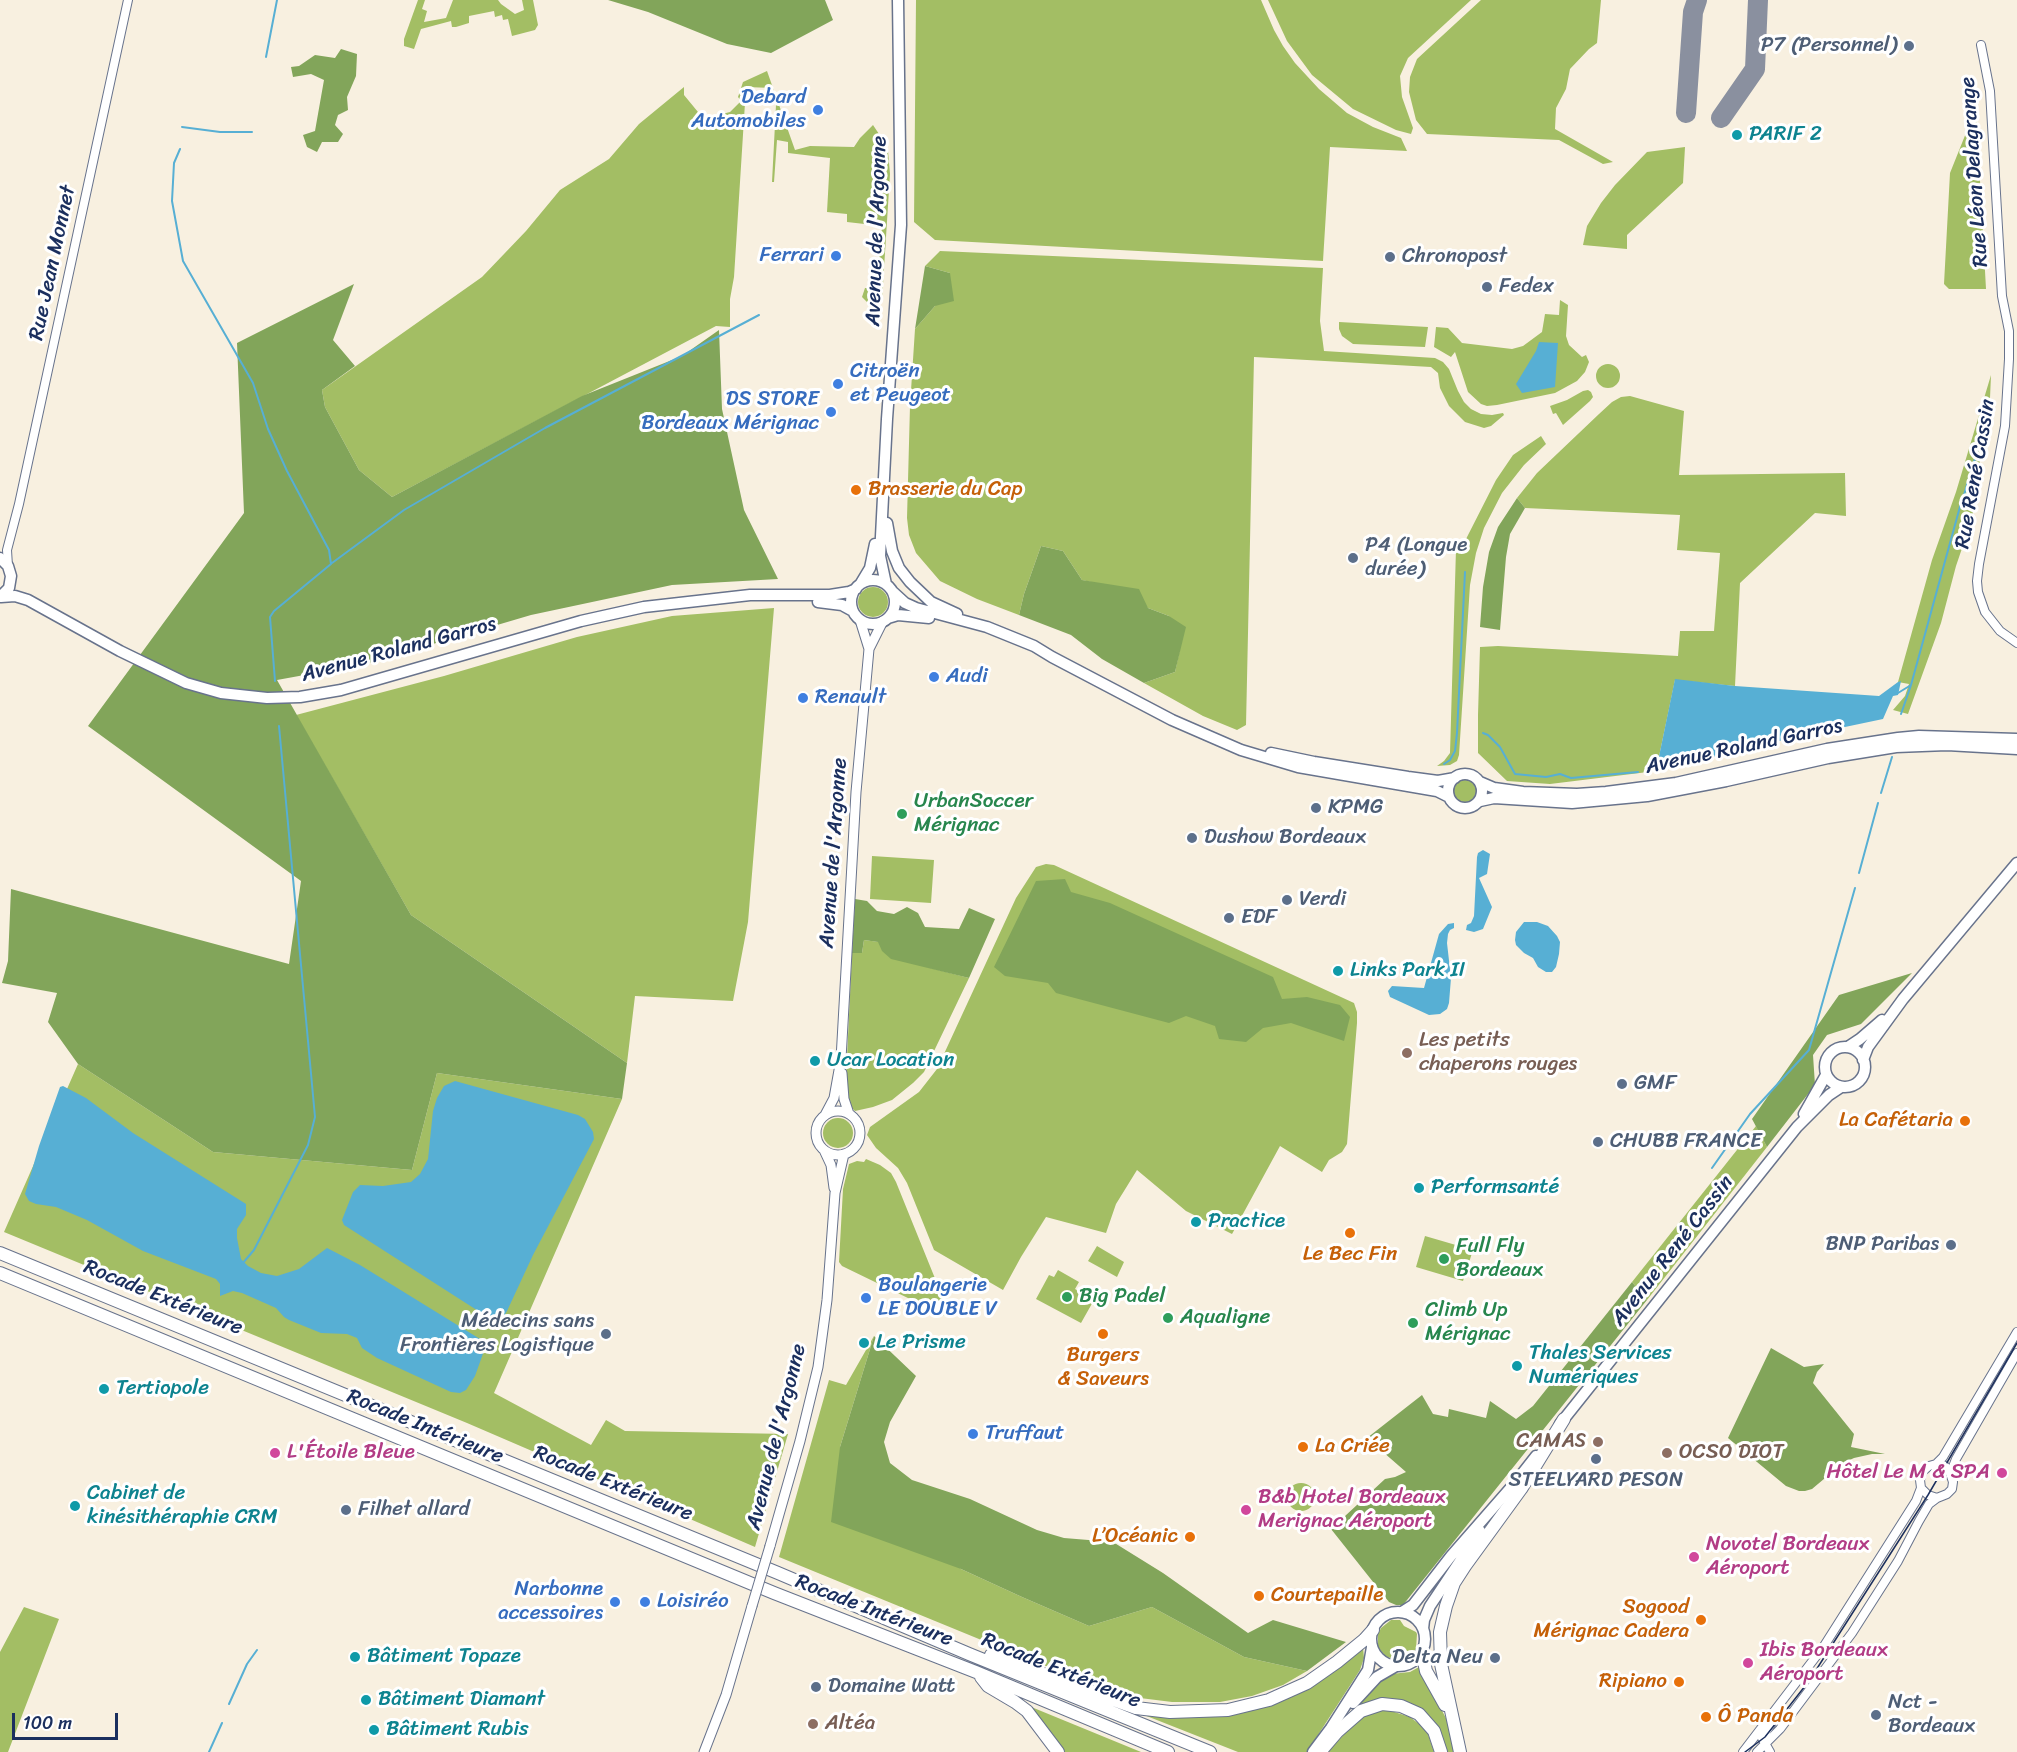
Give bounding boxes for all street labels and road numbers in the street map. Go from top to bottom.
street label: Rue Léon Delagrange [1956,76,1994,268]
street label: Avenue de l'Argonne [861,135,893,327]
street label: Rue Jean Monnet [24,183,82,343]
street label: Rue René Cassin [1950,397,2002,551]
street label: Avenue Roland Garros [299,612,499,688]
street label: Avenue Roland Garros [1643,714,1845,780]
street label: Avenue de l'Argonne [815,757,853,949]
street label: Avenue René Cassin [1607,1171,1739,1331]
street label: Rocade Extérieure [80,1255,246,1341]
street label: Avenue de l'Argonne [742,1341,812,1533]
street label: Rocade Intérieure [343,1384,507,1470]
street label: Rocade Extérieure [530,1441,696,1527]
street label: Rocade Intérieure [792,1569,956,1653]
street label: Rocade Extérieure [978,1628,1144,1714]

